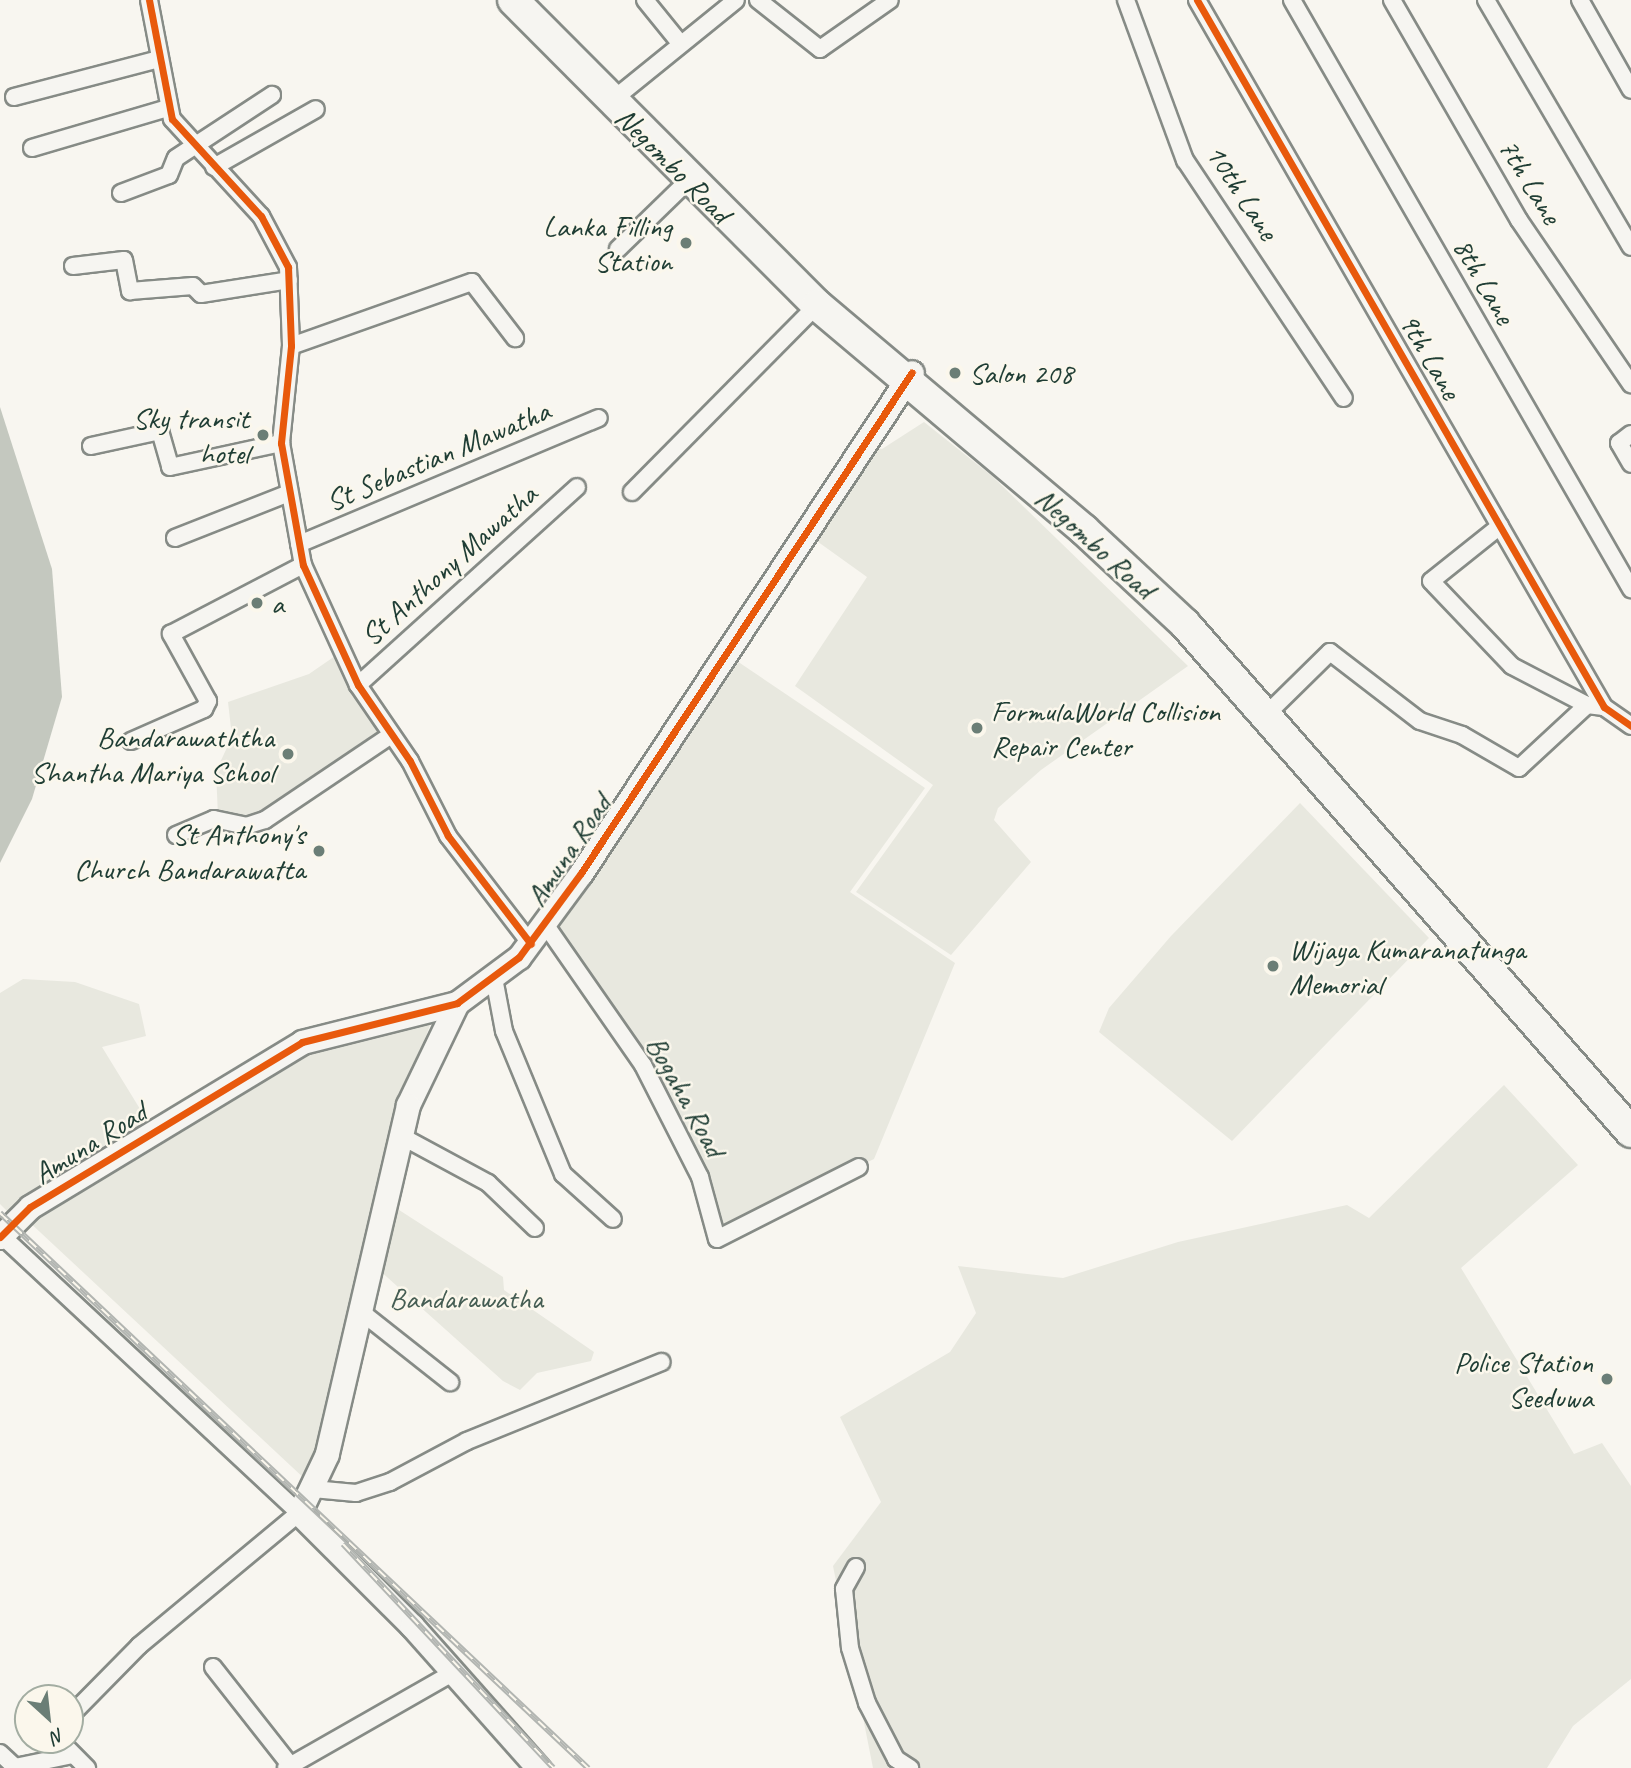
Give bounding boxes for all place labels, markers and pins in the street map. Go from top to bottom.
place label: Lanka Filling Station [543,208,672,278]
marker: Lanka Filling Station [678,235,694,251]
place label: Salon 208 [969,355,1073,391]
marker: Salon 208 [947,365,963,381]
place label: Sky transit hotel [133,400,249,470]
marker: Sky transit hotel [255,427,271,443]
place label: a [271,585,284,621]
marker: a [249,595,265,611]
place label: FormulaWorld Collision Repair Center [991,693,1220,764]
place label: Bandarawaththa Shantha Mariya School [30,719,274,790]
marker: FormulaWorld Collision Repair Center [969,720,985,736]
marker: Bandarawaththa Shantha Mariya School [280,746,296,762]
place label: St Anthony's Church Bandarawatta [73,816,305,886]
marker: St Anthony's Church Bandarawatta [311,843,327,859]
place label: Wijaya Kumaranatunga Memorial [1289,931,1525,1002]
marker: Wijaya Kumaranatunga Memorial [1263,956,1283,976]
place label: Police Station Seeduwa [1453,1344,1593,1414]
marker: Police Station Seeduwa [1599,1371,1615,1387]

